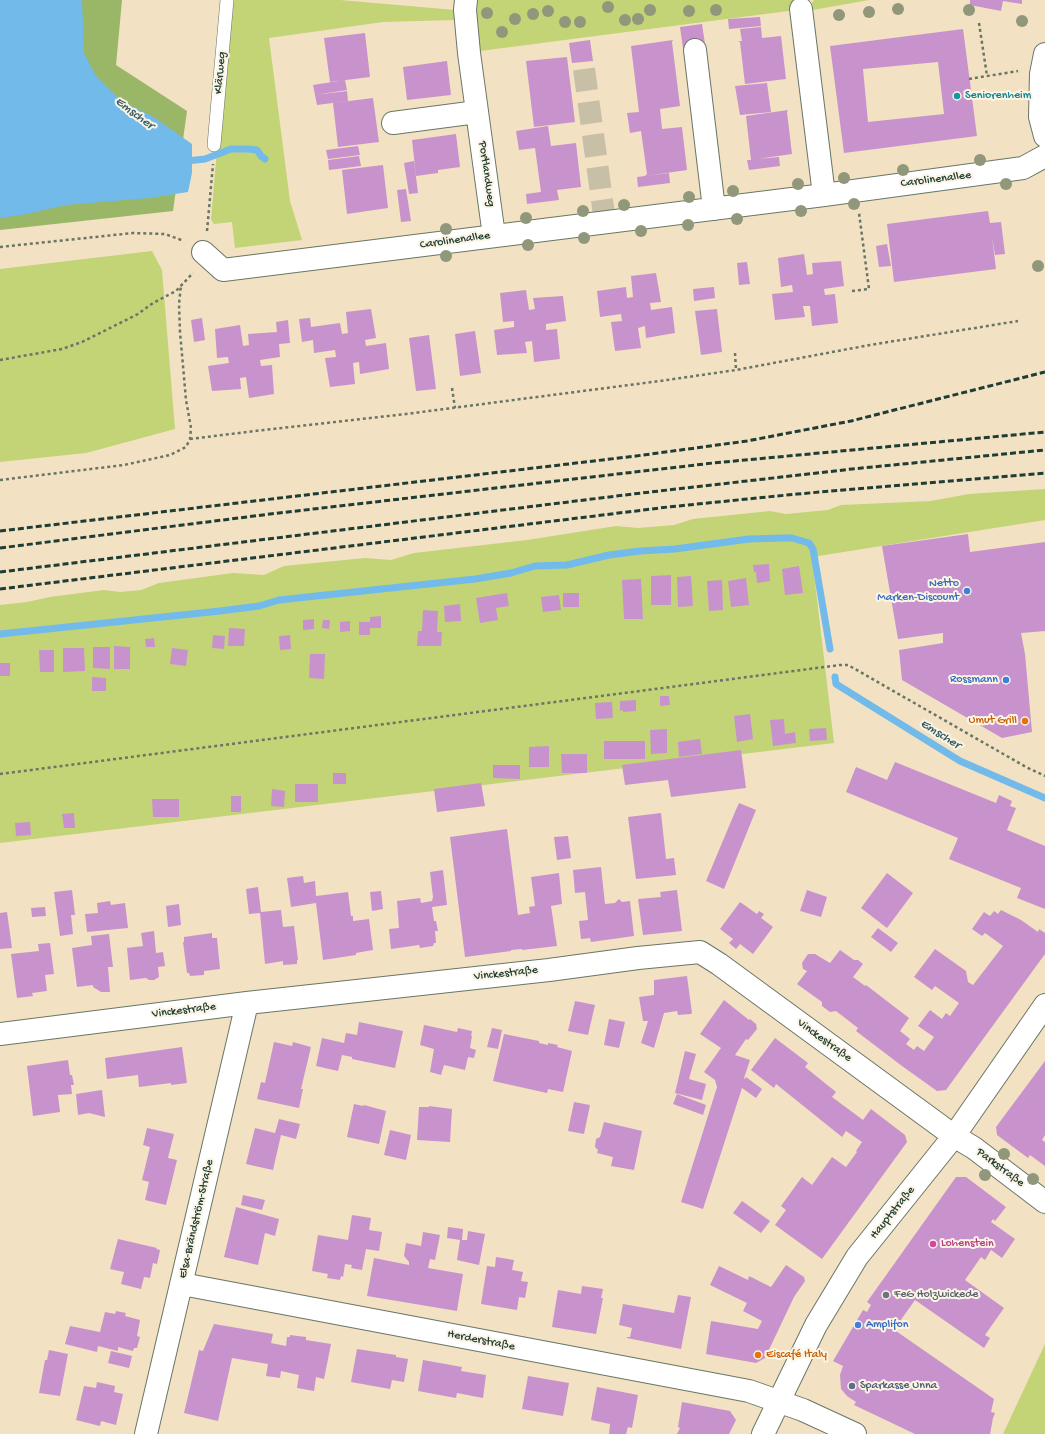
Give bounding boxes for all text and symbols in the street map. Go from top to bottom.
street label: Klärweg [212,51,230,95]
place label: Seniorenheim [965,89,1031,103]
marker: Seniorenheim [952,91,962,101]
water label: Emscher [111,94,157,134]
street label: Portlandweg [474,140,498,208]
street label: Carolinenallee [900,169,972,191]
street label: Carolinenallee [419,229,491,253]
place label: Netto Marken-Discount [877,577,959,605]
marker: Netto Marken-Discount [962,586,972,596]
place label: Rossmann [950,673,998,687]
marker: Rossmann [1001,675,1011,685]
place label: Umut Grill [968,714,1017,728]
marker: Umut Grill [1020,716,1030,726]
water label: Emscher [917,717,963,753]
street label: Vinckestraße [473,963,539,985]
street label: Vinckestraße [151,1000,217,1022]
street label: Vinckestraße [794,1016,854,1066]
street label: Parkstraße [973,1145,1027,1191]
street label: Elsa-Brändström-Straße [176,1158,218,1280]
street label: Hauptstraße [867,1184,919,1242]
place label: Lohenstein [941,1237,994,1251]
marker: Lohenstein [928,1239,938,1249]
place label: FeG Holzwickede [894,1288,979,1302]
marker: FeG Holzwickede [881,1290,891,1300]
place label: Amplifon [866,1318,908,1332]
marker: Amplifon [853,1320,863,1330]
street label: Herderstraße [446,1327,516,1355]
place label: Eiscafé Italy [766,1348,827,1362]
marker: Eiscafé Italy [753,1350,763,1360]
place label: Sparkasse Unna [860,1379,937,1393]
marker: Sparkasse Unna [847,1381,857,1391]

